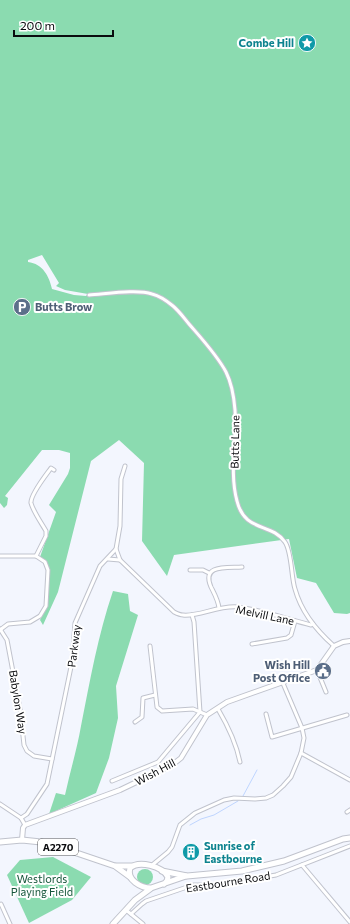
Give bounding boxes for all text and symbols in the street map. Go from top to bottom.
scale bar [14,12,113,38]
text: 200 m [20,18,55,32]
place icon: Combe Hill [297,33,317,53]
place label: Combe Hill [239,36,294,49]
parking icon: Butts Brow [12,297,32,317]
place label: Butts Brow [35,300,92,313]
street label: Butts Lane [228,415,241,469]
street label: Melvill Lane [235,602,296,627]
street label: Parkway [64,623,83,668]
place label: Wish Hill Post Office [253,658,310,684]
public building icon: Wish Hill Post Office [313,661,333,681]
street label: Babylon Way [7,669,30,735]
street label: Wish Hill [132,755,177,788]
road number: A2270 [38,839,78,855]
place label: Sunrise of Eastbourne [204,839,262,865]
building icon: Sunrise of Eastbourne [181,842,201,862]
street label: Eastbourne Road [185,868,271,895]
park label: Westlords Playing Field [11,872,73,898]

